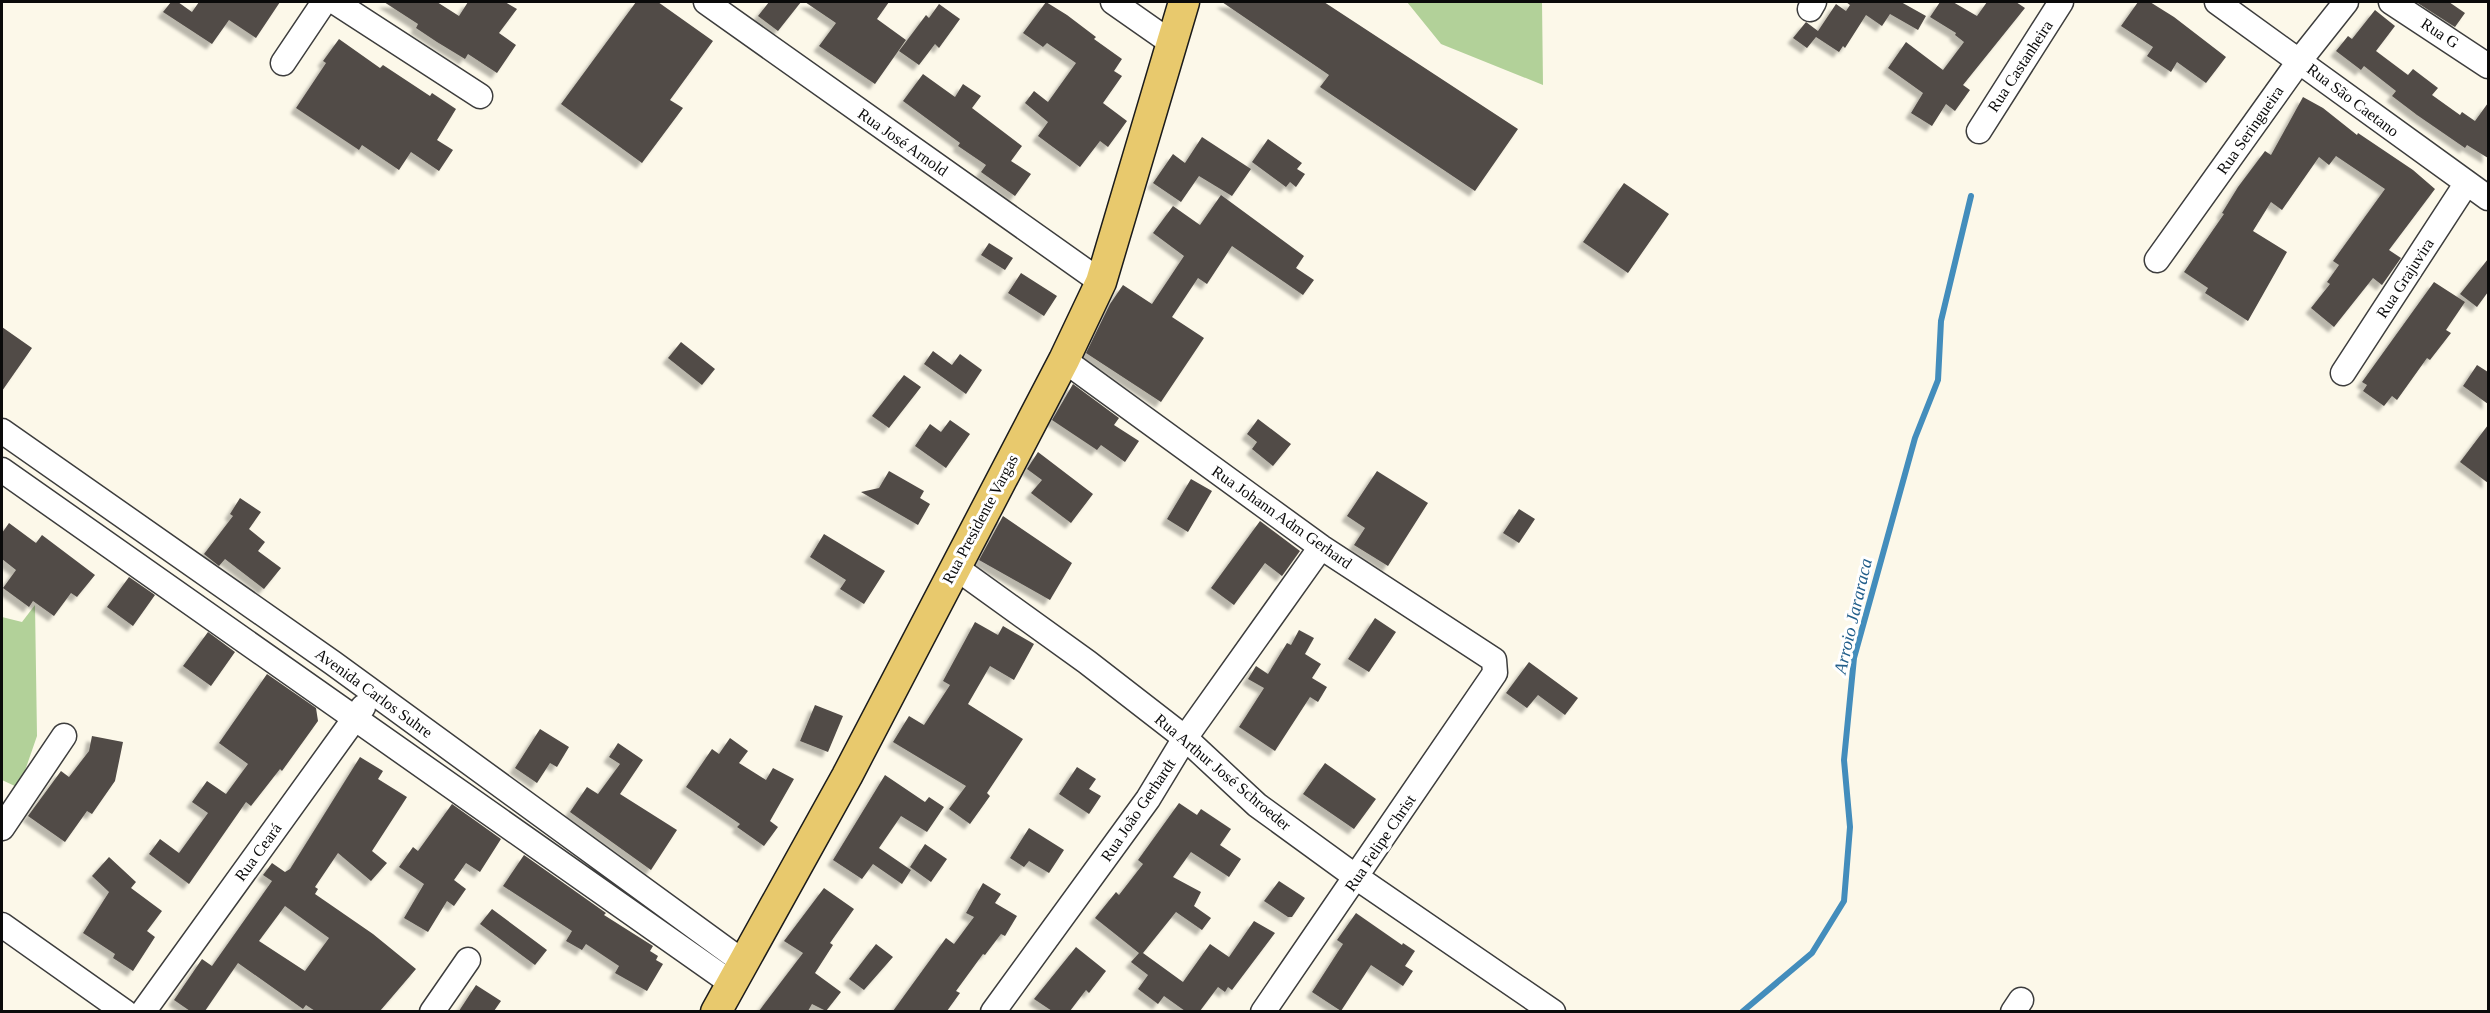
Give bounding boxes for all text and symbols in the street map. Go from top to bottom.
street label: Rua G [2418,15,2462,52]
street label: Rua Castanheira [1984,17,2056,115]
street label: Rua São Caetano [2304,60,2402,140]
street label: Rua Seringueira [2213,83,2287,178]
street label: Rua José Arnold [855,105,951,179]
street label: Rua Grajuvira [2373,235,2438,321]
street label: Rua Presidente Vargas [939,452,1022,587]
street label: Rua Johann Adm Gerhard [1209,462,1355,572]
water label: Arroio Jararaca [1830,556,1876,677]
street label: Avenida Carlos Suhre [312,645,436,741]
street label: Rua Arthur José Schroeder [1152,710,1295,834]
street label: Rua João Gerhardt [1097,755,1179,864]
street label: Rua Felipe Christ [1341,791,1420,895]
street label: Rua Ceará [231,820,285,884]

